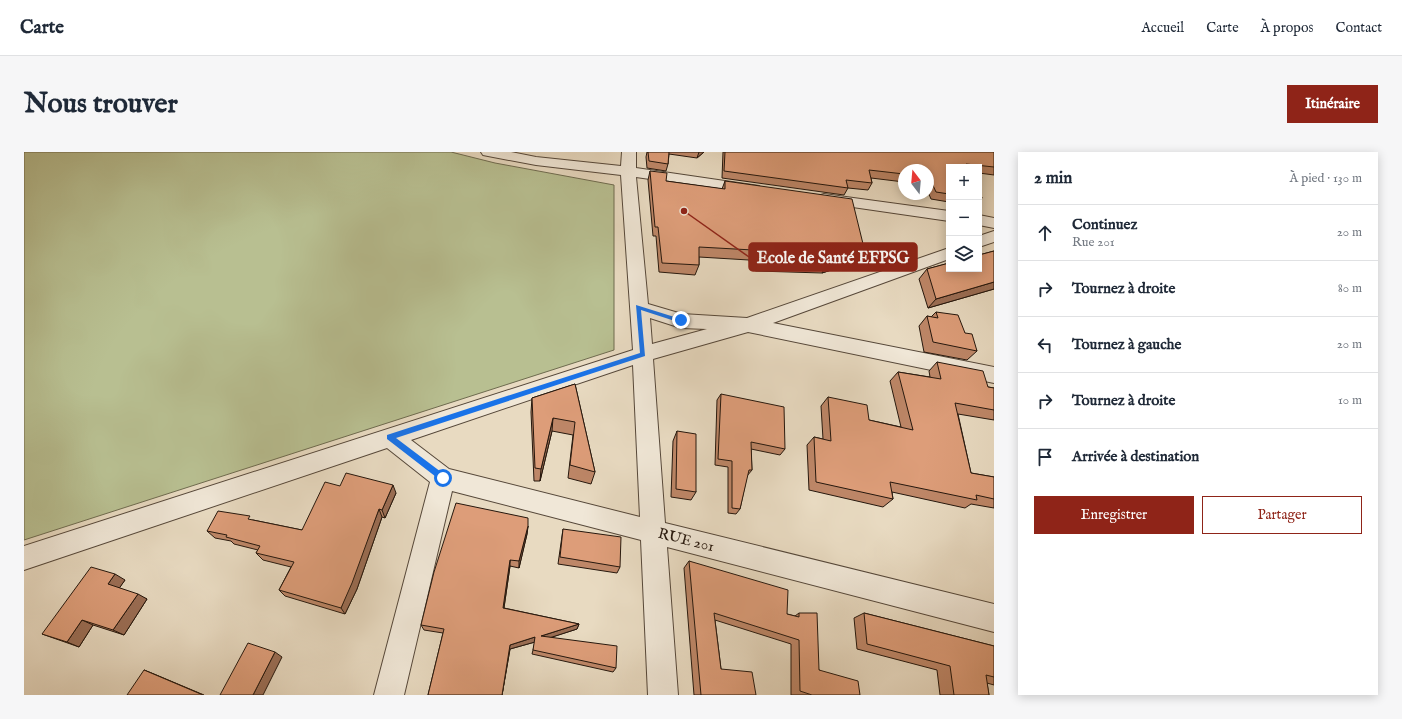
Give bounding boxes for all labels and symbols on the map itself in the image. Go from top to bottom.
north arrow [898,164,934,200]
callout: Ecole de Santé EFPSG [749,243,917,271]
text: Ecole de Santé EFPSG [757,249,909,269]
route end [672,311,690,329]
route start [434,469,452,487]
street label: RUE 201 [656,524,716,556]

